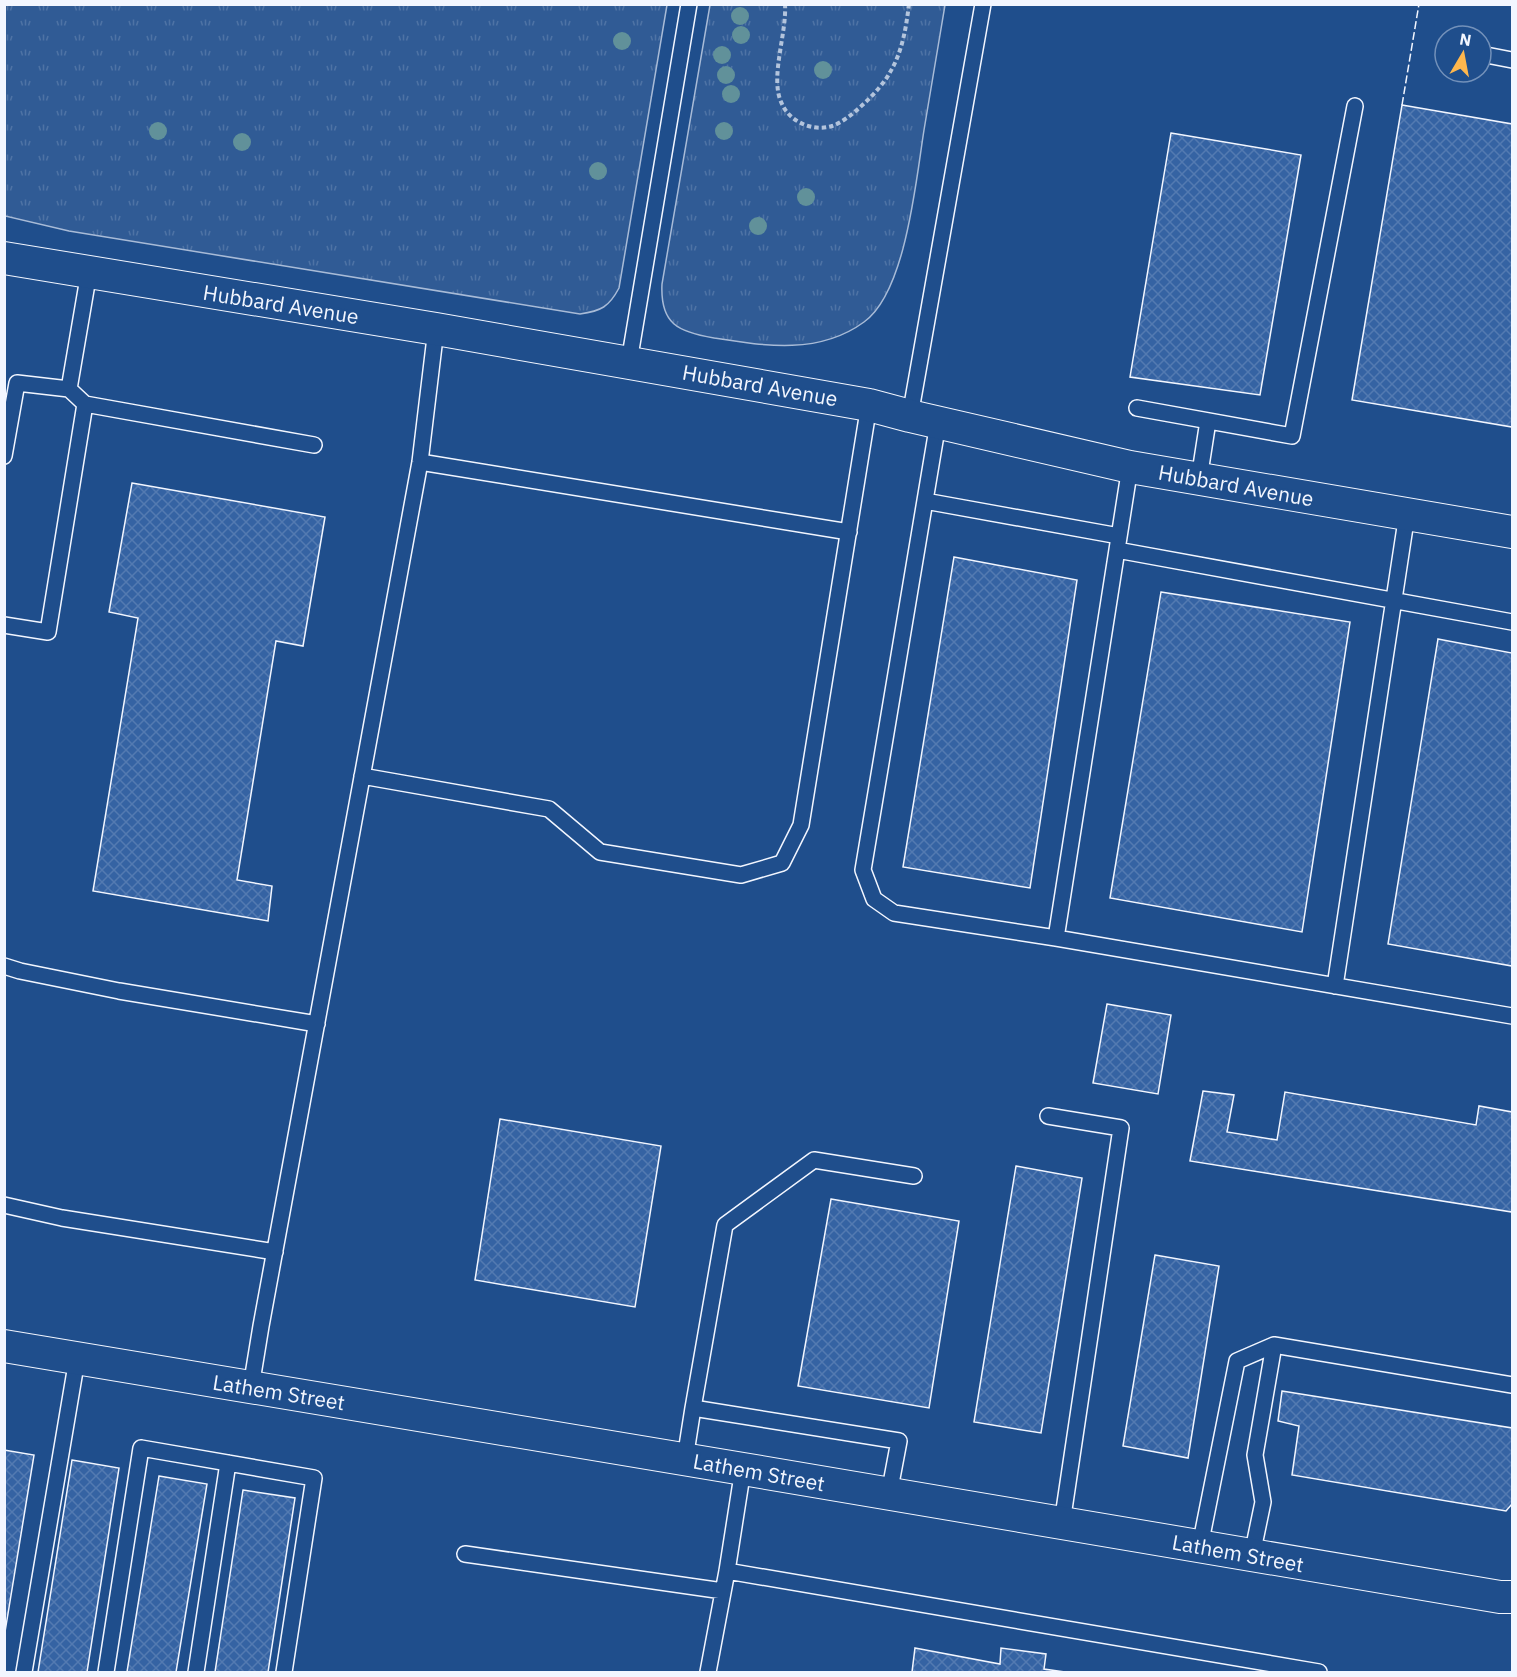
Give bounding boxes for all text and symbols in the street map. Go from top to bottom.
north arrow [1433,24,1493,84]
text: N [1458,28,1473,50]
street label: Hubbard Avenue [201,278,361,330]
street label: Hubbard Avenue [680,358,840,412]
street label: Hubbard Avenue [1156,458,1316,512]
street label: Lathem Street [211,1368,347,1416]
street label: Lathem Street [691,1447,827,1497]
street label: Lathem Street [1170,1528,1306,1578]

